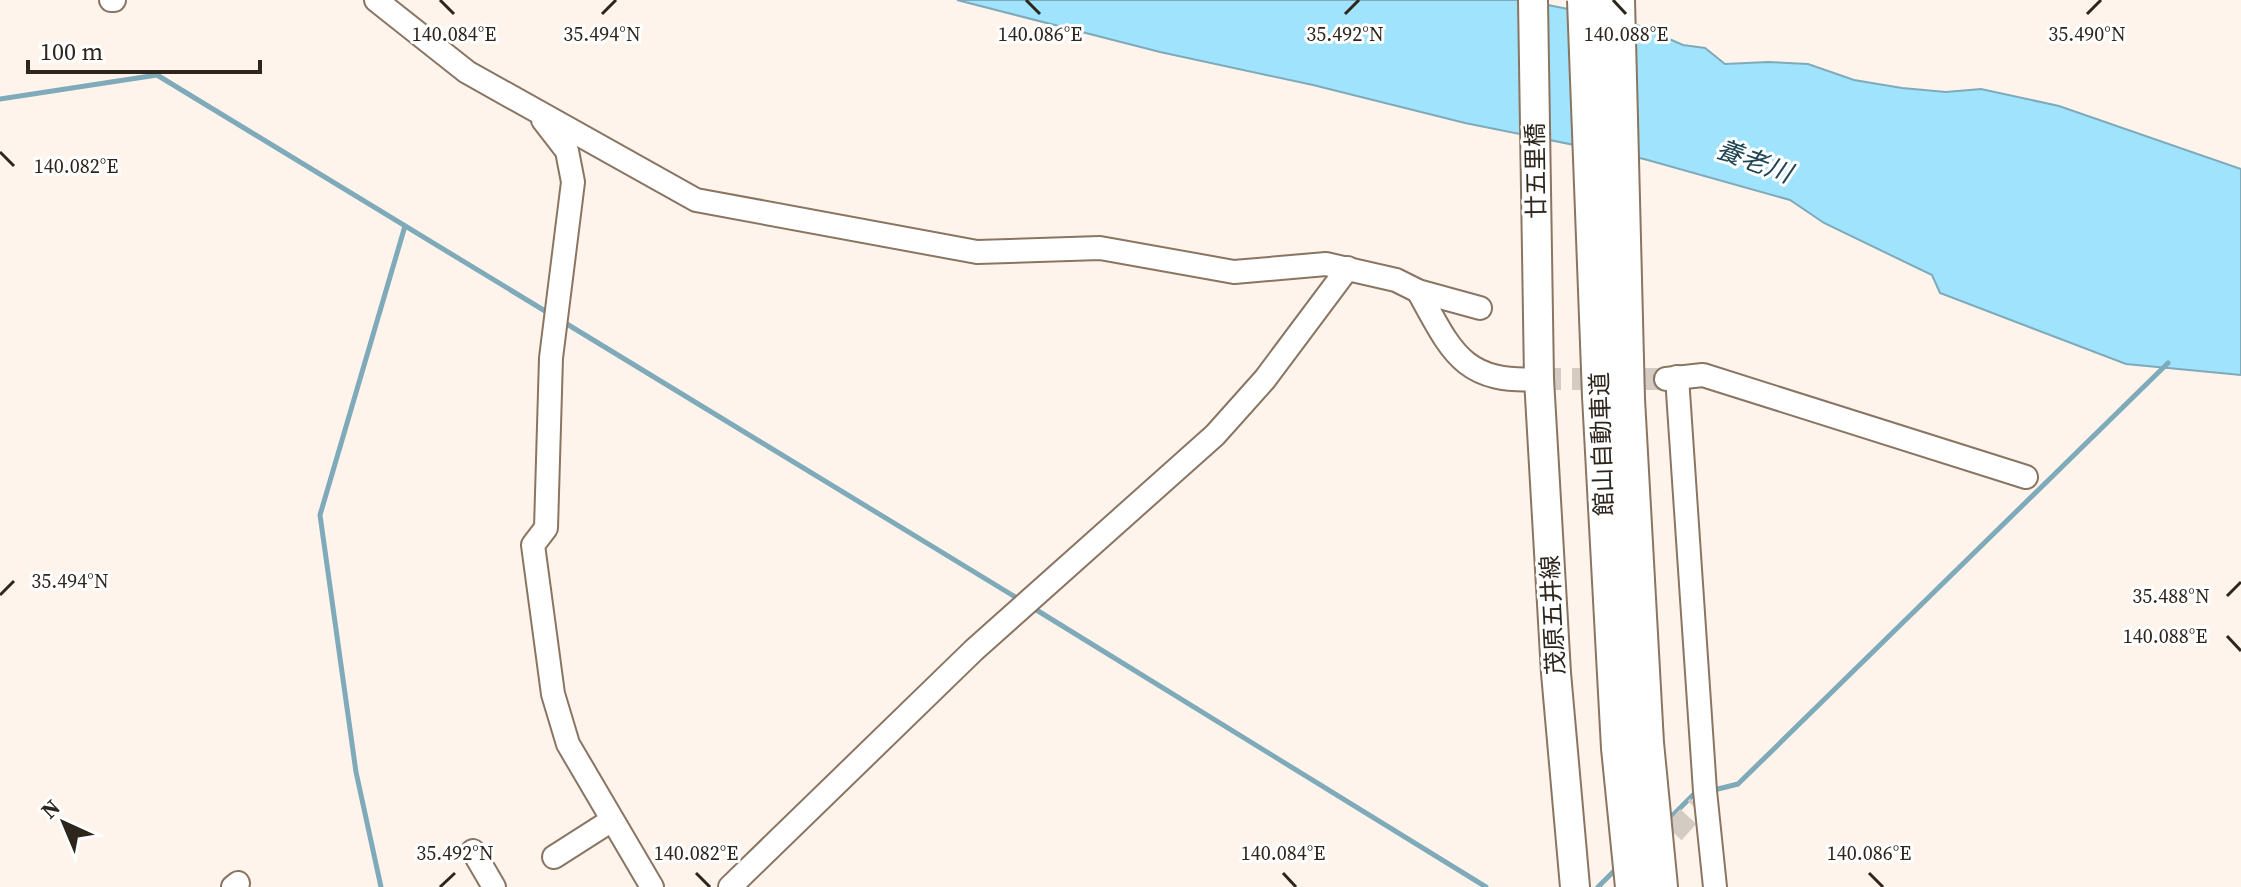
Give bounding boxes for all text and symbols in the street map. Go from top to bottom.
text: 140.084°E [412,20,496,48]
text: 35.494°N [563,20,641,48]
text: 140.086°E [998,20,1082,48]
text: 35.492°N [1306,20,1384,48]
text: 140.088°E [1584,20,1668,48]
text: 35.490°N [2048,20,2126,48]
scale bar [28,24,260,74]
text: 100 m [40,35,103,68]
street label: 廿五里橋 [1518,123,1553,219]
water label: 養老川 [1711,131,1800,192]
text: 140.082°E [34,152,118,180]
street label: 館山自動車道 [1582,371,1621,517]
street label: 茂原五井線 [1533,554,1572,676]
text: 35.494°N [31,567,109,595]
text: 35.488°N [2132,582,2210,610]
text: 140.088°E [2123,622,2207,650]
north arrow [24,783,104,863]
text: N [34,792,66,825]
text: 35.492°N [416,839,494,867]
text: 140.082°E [654,839,738,867]
text: 140.084°E [1241,839,1325,867]
text: 140.086°E [1827,839,1911,867]

